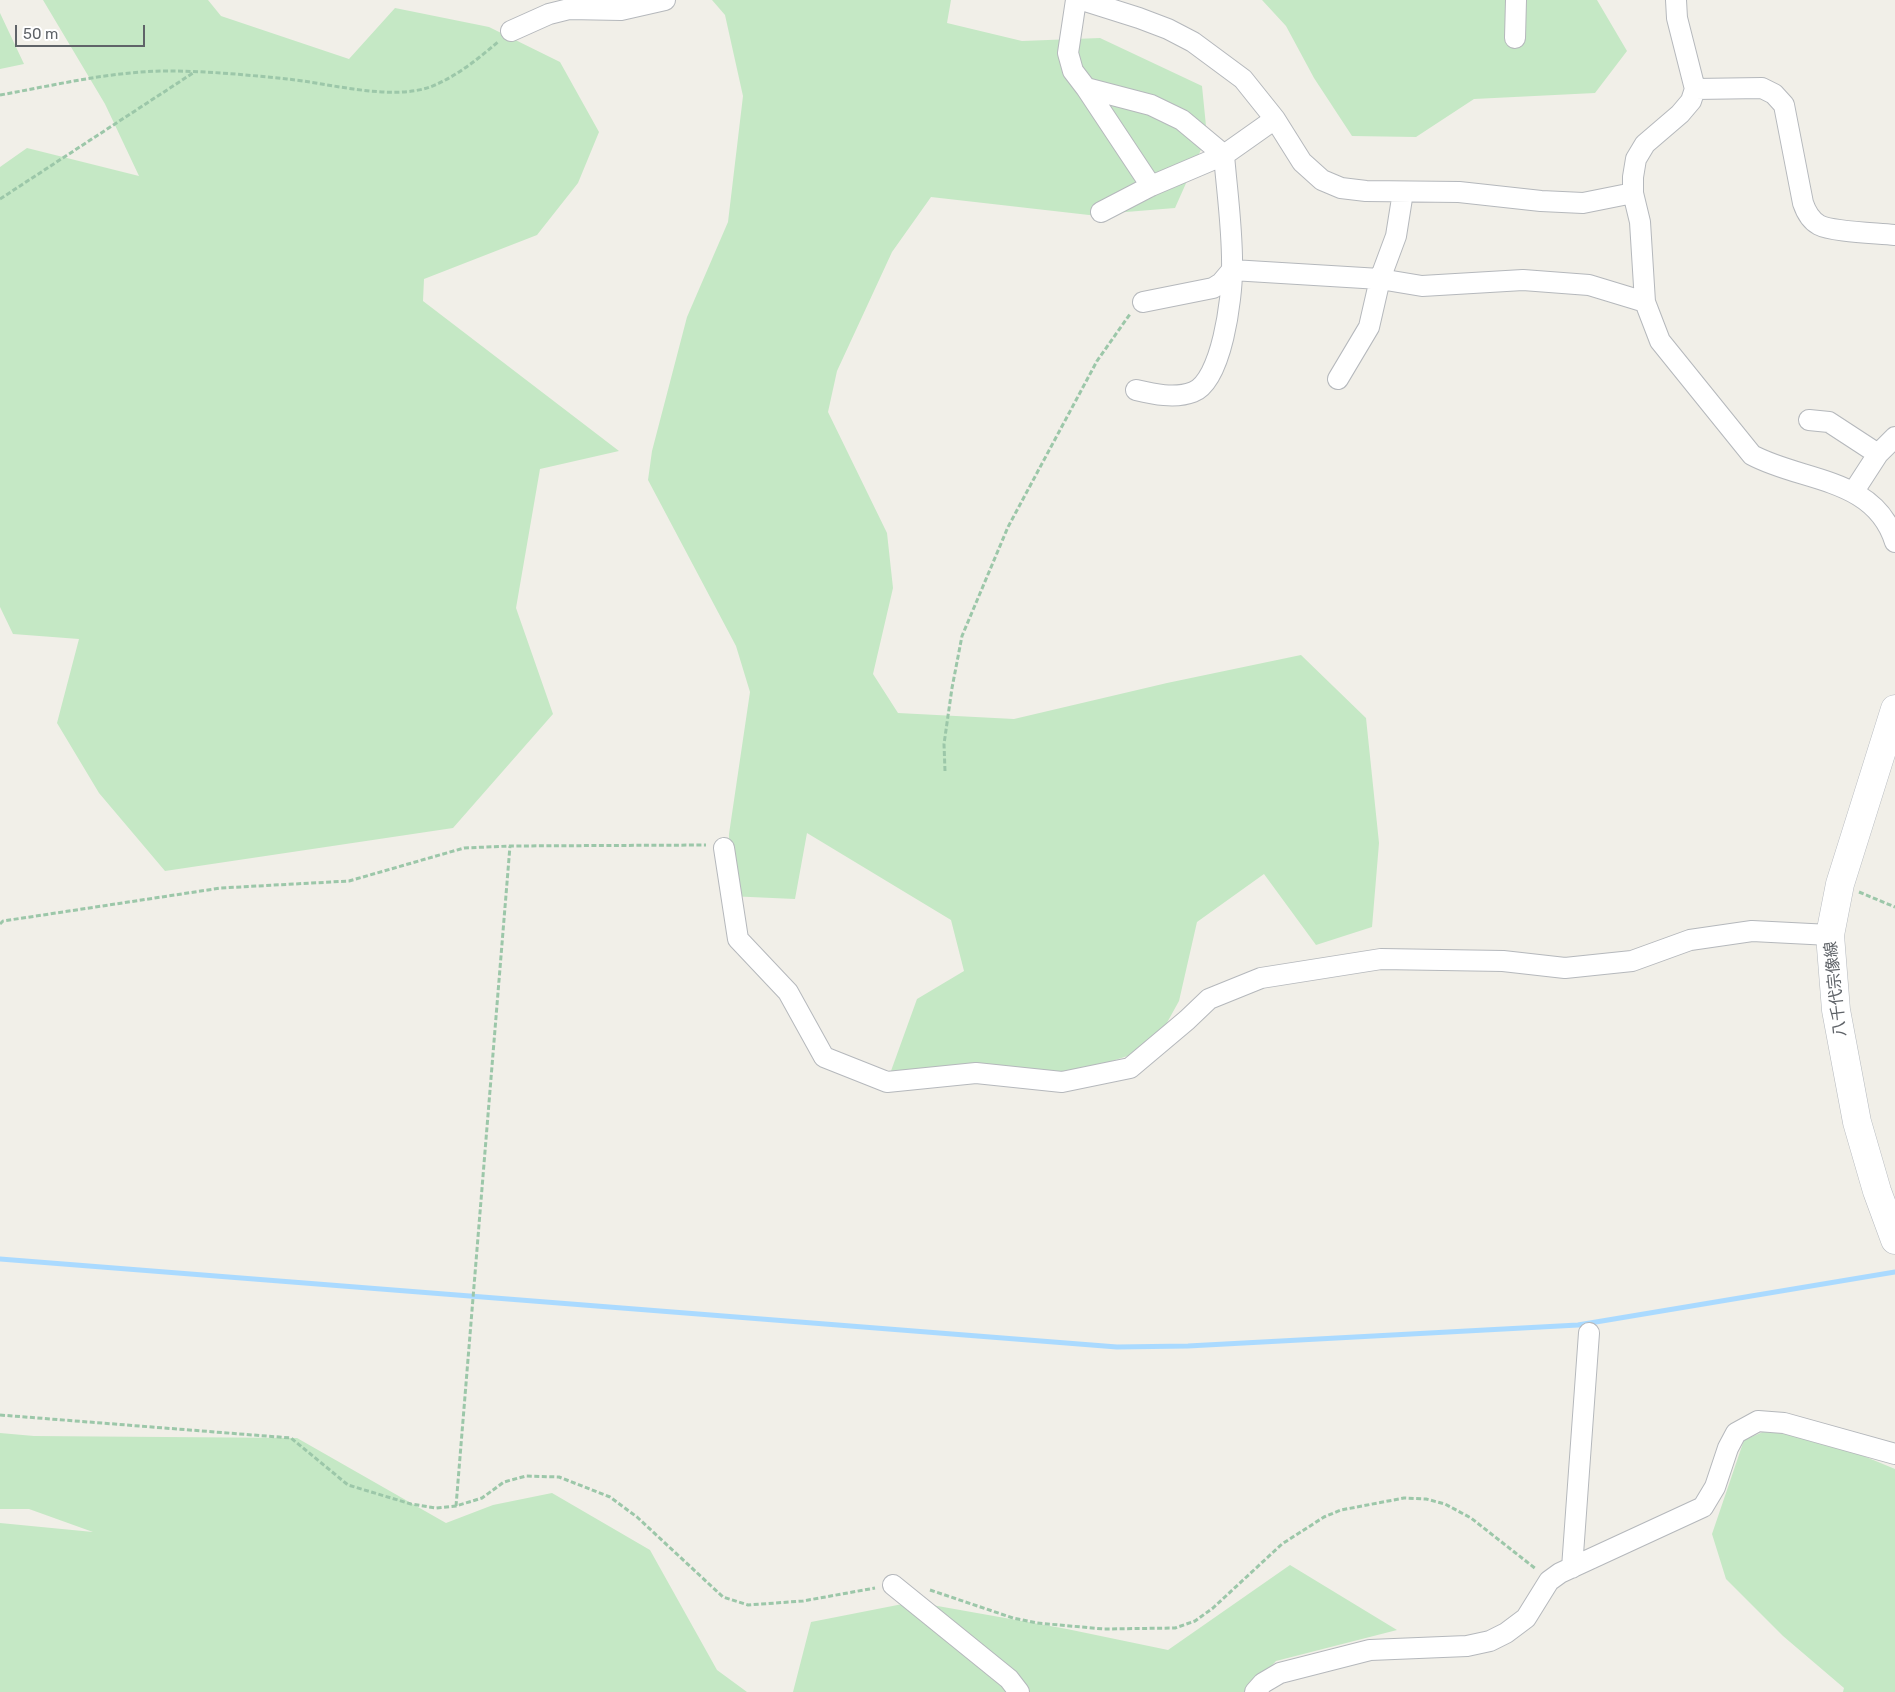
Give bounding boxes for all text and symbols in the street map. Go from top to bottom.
scale bar [18,15,148,47]
text: 50 m [23,25,58,43]
street label: 八千代宗像線 [1821,940,1851,1038]

